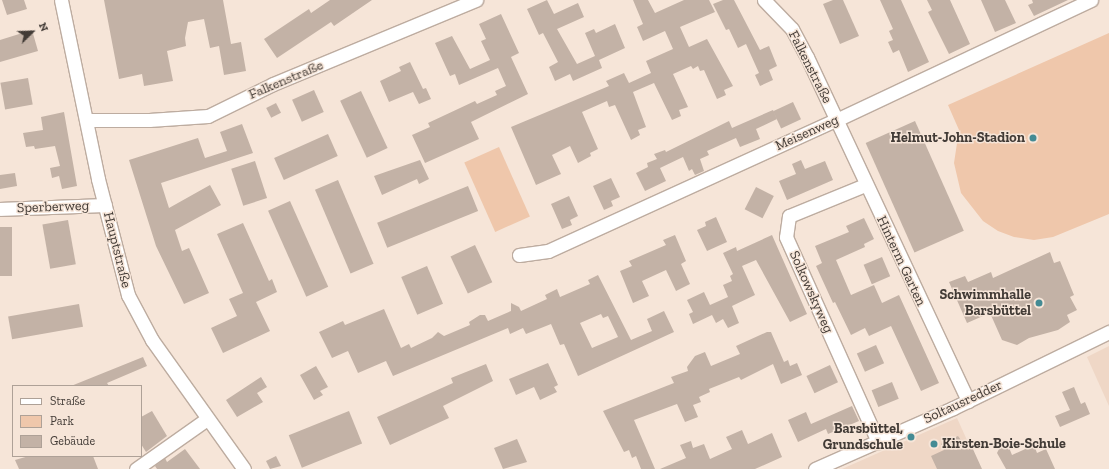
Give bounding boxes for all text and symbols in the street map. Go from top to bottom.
north arrow [12,12,52,52]
text: N [36,21,51,34]
street label: Falkenstraße [784,28,836,106]
street label: Falkenstraße [246,57,326,103]
street label: Meisenweg [773,112,841,154]
place label: Helmut-John-Stadion [891,130,1025,146]
marker: Helmut-John-Stadion [1028,133,1038,143]
street label: Sperberweg [17,197,89,217]
street label: Hauptstraße [99,210,135,290]
street label: Hinterm Garten [873,213,929,309]
street label: Solkowskyweg [785,248,837,336]
place label: Schwimmhalle Barsbüttel [939,287,1031,320]
marker: Schwimmhalle Barsbüttel [1034,298,1044,308]
street label: Soltausredder [921,377,1005,427]
legend [12,385,142,457]
text: Straße [50,394,85,408]
text: Park [50,414,74,428]
place label: Barsbüttel, Grundschule [823,421,903,454]
marker: Barsbüttel, Grundschule [906,432,916,442]
text: Gebäude [50,434,95,448]
place label: Kirsten-Boie-Schule [942,436,1066,452]
marker: Kirsten-Boie-Schule [929,439,939,449]

